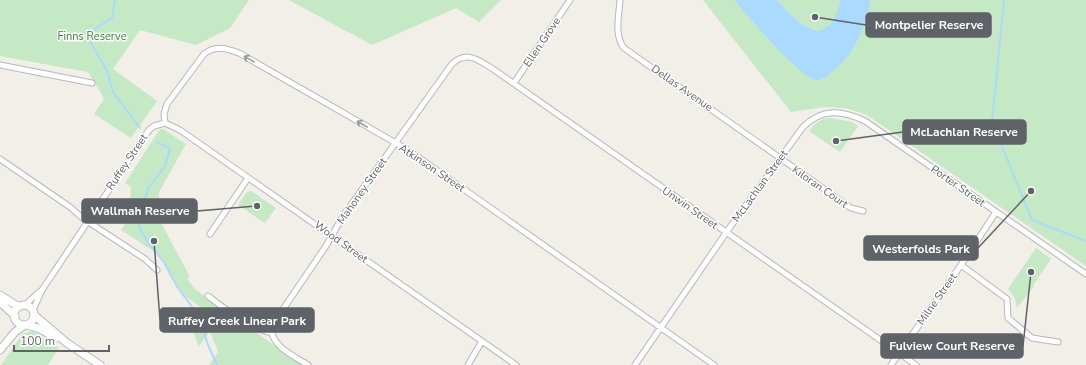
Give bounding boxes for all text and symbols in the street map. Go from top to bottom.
callout: Montpelier Reserve [866,13,991,37]
street label: Ellen Grove [520,14,564,70]
text: Montpelier Reserve [875,17,984,33]
park label: Finns Reserve [57,29,127,44]
one-way arrow [244,55,256,63]
street label: Dellas Avenue [648,61,716,115]
one-way arrow [356,119,368,127]
callout: McLachlan Reserve [903,120,1026,144]
text: McLachlan Reserve [910,124,1018,140]
street label: Ruffey Street [103,131,151,193]
street label: Atkinson Street [396,140,468,196]
street label: McLachlan Street [729,147,791,225]
street label: Mahoney Street [333,155,391,227]
street label: Kiloran Court [789,162,851,212]
street label: Porter Street [928,162,988,210]
street label: Unwin Street [659,183,721,233]
callout: Wallmah Reserve [82,199,197,223]
text: Wallmah Reserve [91,203,190,219]
street label: Wood Street [311,217,371,267]
callout: Westerfolds Park [864,236,978,260]
text: Westerfolds Park [872,241,970,257]
street label: Milne Street [914,270,960,328]
callout: Ruffey Creek Linear Park [160,308,314,332]
text: Ruffey Creek Linear Park [168,313,307,329]
scale bar [14,327,109,353]
text: 100 m [20,333,55,349]
callout: Fulview Court Reserve [881,334,1023,358]
text: Fulview Court Reserve [889,338,1015,354]

